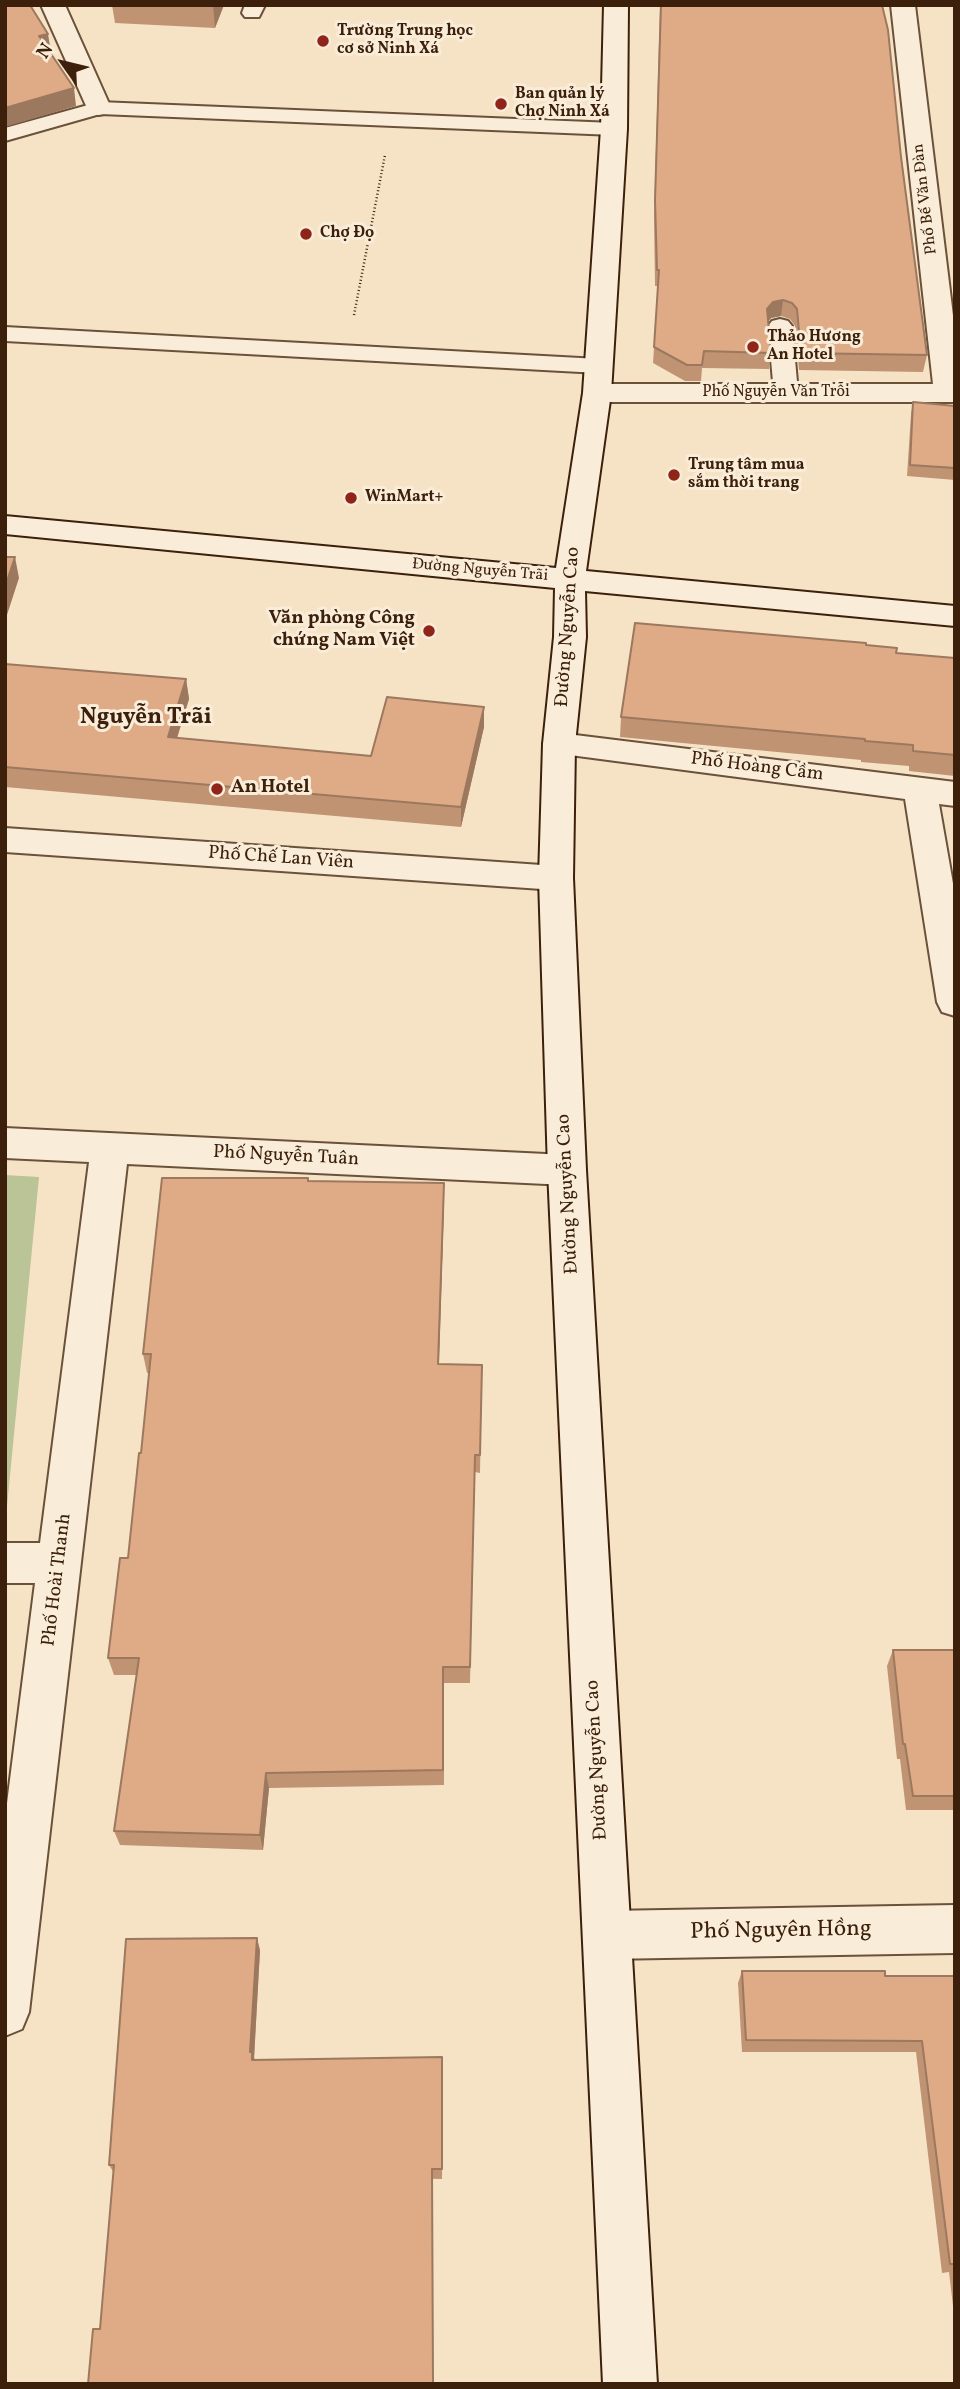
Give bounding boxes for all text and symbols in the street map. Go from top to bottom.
place label: Trường Trung học cơ sở Ninh Xá [337,22,473,60]
north arrow [28,28,98,98]
marker: Trường Trung học cơ sở Ninh Xá [315,33,331,49]
text: N [31,38,60,64]
place label: Ban quản lý Chợ Ninh Xá [515,85,610,123]
marker: Ban quản lý Chợ Ninh Xá [493,96,509,112]
street label: Phố Bế Văn Đàn [910,143,942,255]
place label: Chợ Đọ [320,224,374,244]
marker: Chợ Đọ [298,226,314,242]
place label: Thảo Hương An Hotel [767,328,861,366]
marker: Thảo Hương An Hotel [745,339,761,355]
street label: Phố Nguyễn Văn Trỗi [702,383,850,403]
place label: Trung tâm mua sắm thời trang [688,456,804,494]
marker: Trung tâm mua sắm thời trang [666,467,682,483]
place label: WinMart+ [365,488,443,508]
marker: WinMart+ [343,490,359,506]
street label: Đường Nguyễn Cao [552,546,586,708]
street label: Đường Nguyễn Trãi [411,555,549,587]
place label: Văn phòng Công chứng Nam Việt [268,609,415,653]
marker: Văn phòng Công chứng Nam Việt [421,623,437,639]
district label: Nguyễn Trãi [80,705,212,733]
street label: Phố Hoàng Cầm [689,749,825,787]
place label: An Hotel [231,778,310,800]
marker: An Hotel [209,781,225,797]
street label: Phố Chế Lan Viên [207,843,355,875]
street label: Đường Nguyễn Cao [553,1113,585,1275]
street label: Phố Nguyễn Tuân [212,1142,360,1172]
street label: Phố Hoài Thanh [39,1512,77,1648]
street label: Đường Nguyễn Cao [582,1679,614,1841]
street label: Phố Nguyên Hồng [690,1917,872,1947]

